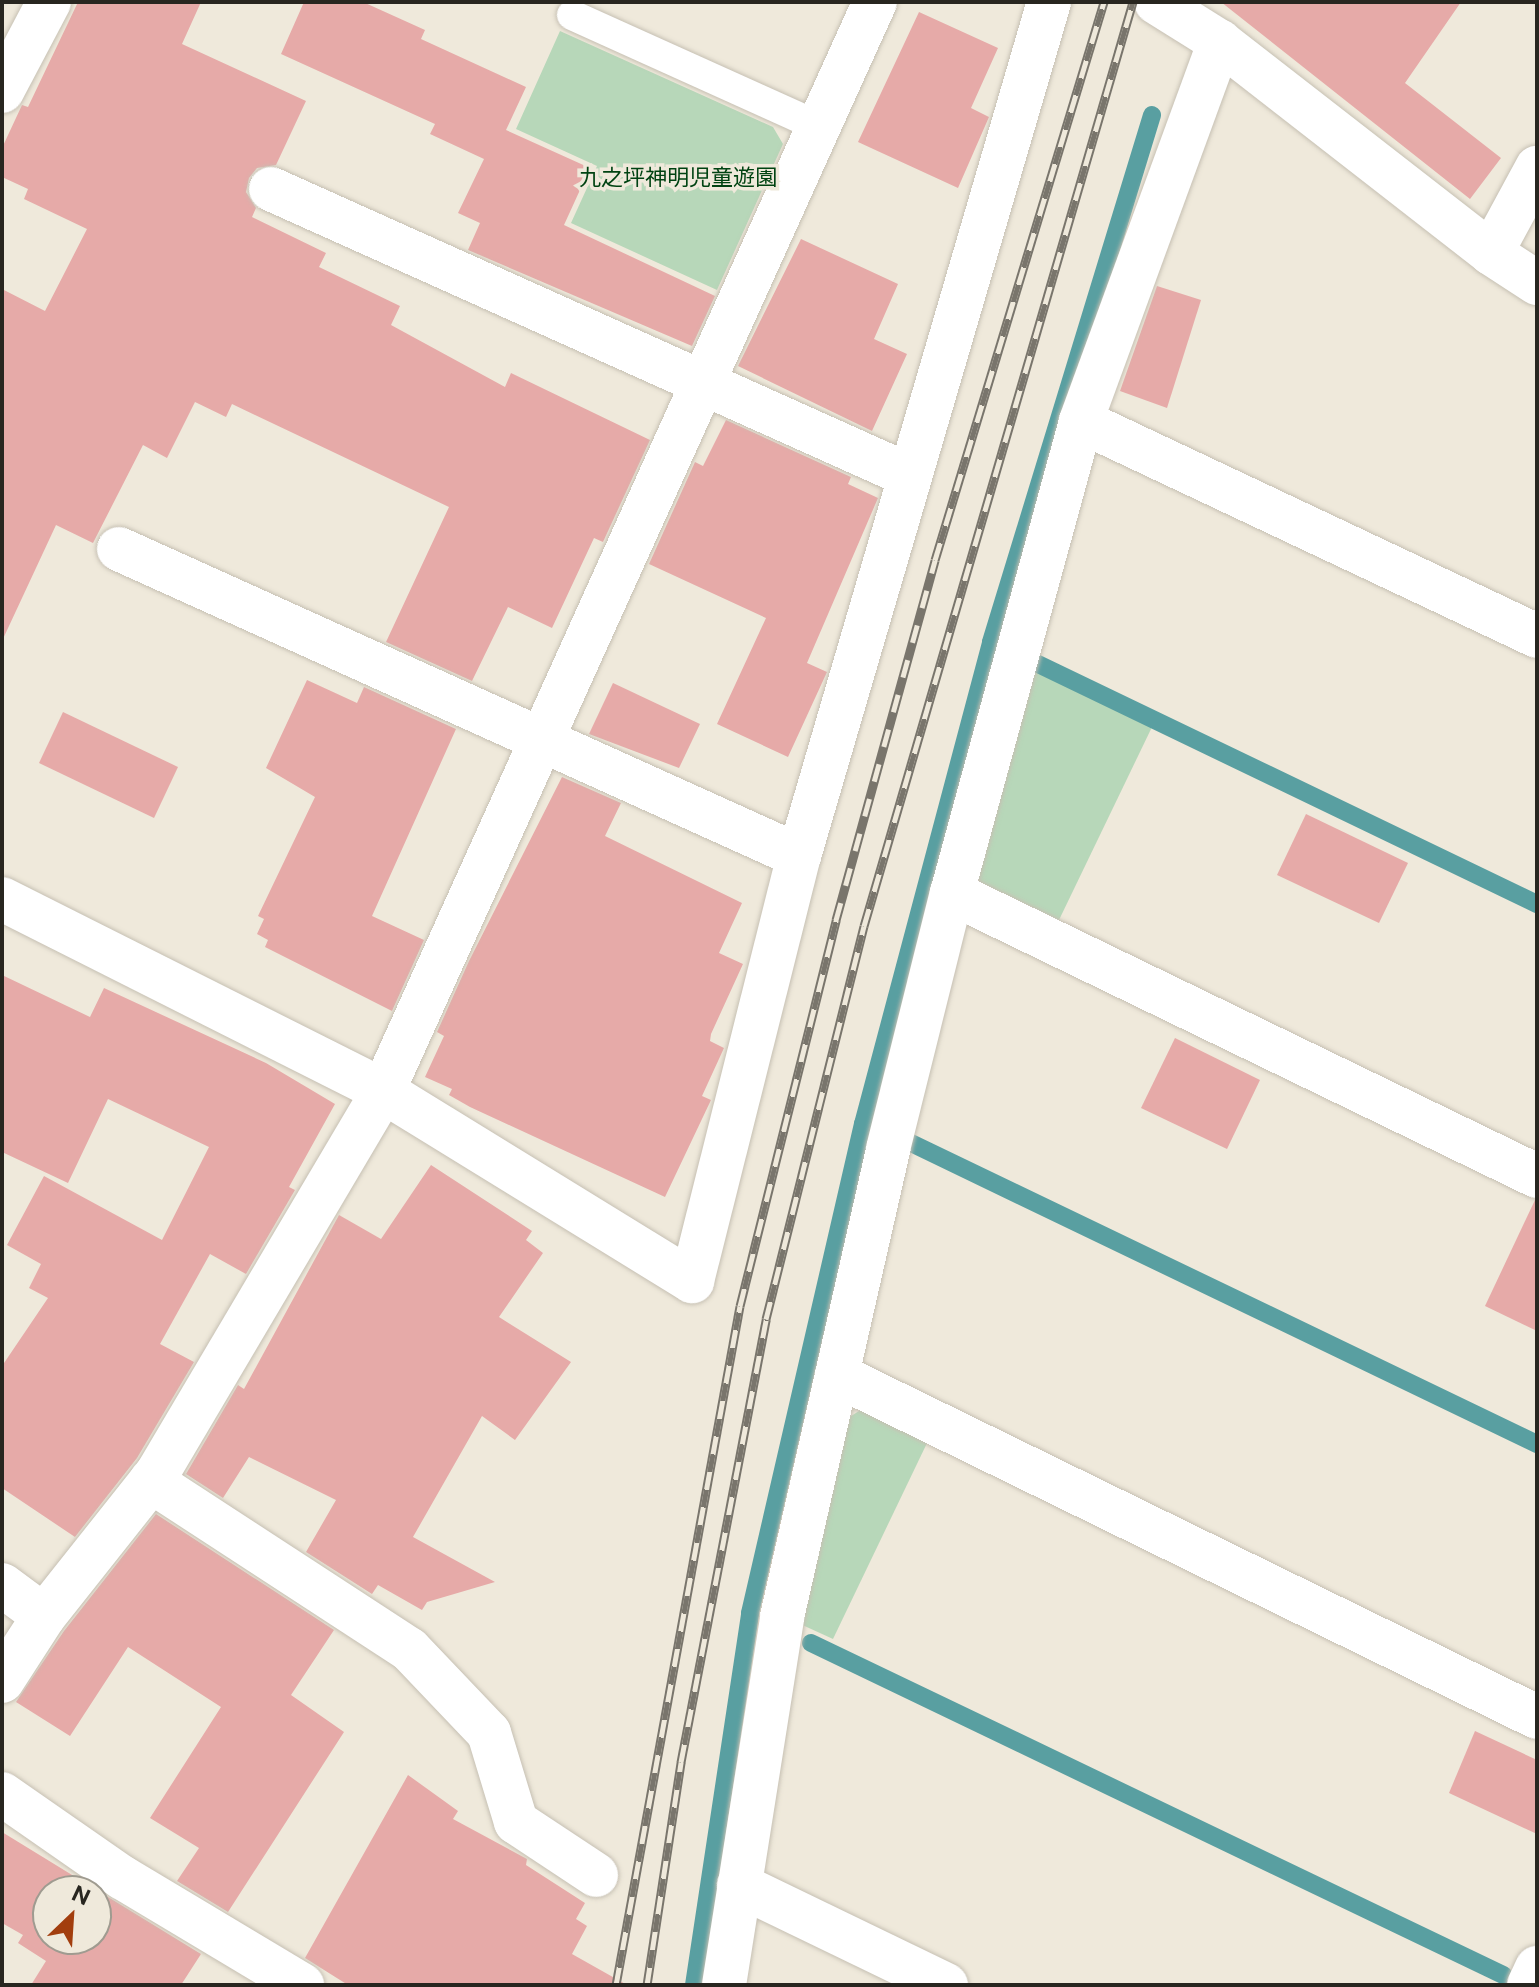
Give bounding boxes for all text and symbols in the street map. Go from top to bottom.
park label: 九之坪神明児童遊園 [579,165,777,191]
north arrow [32,1875,112,1955]
text: N [68,1880,95,1910]

